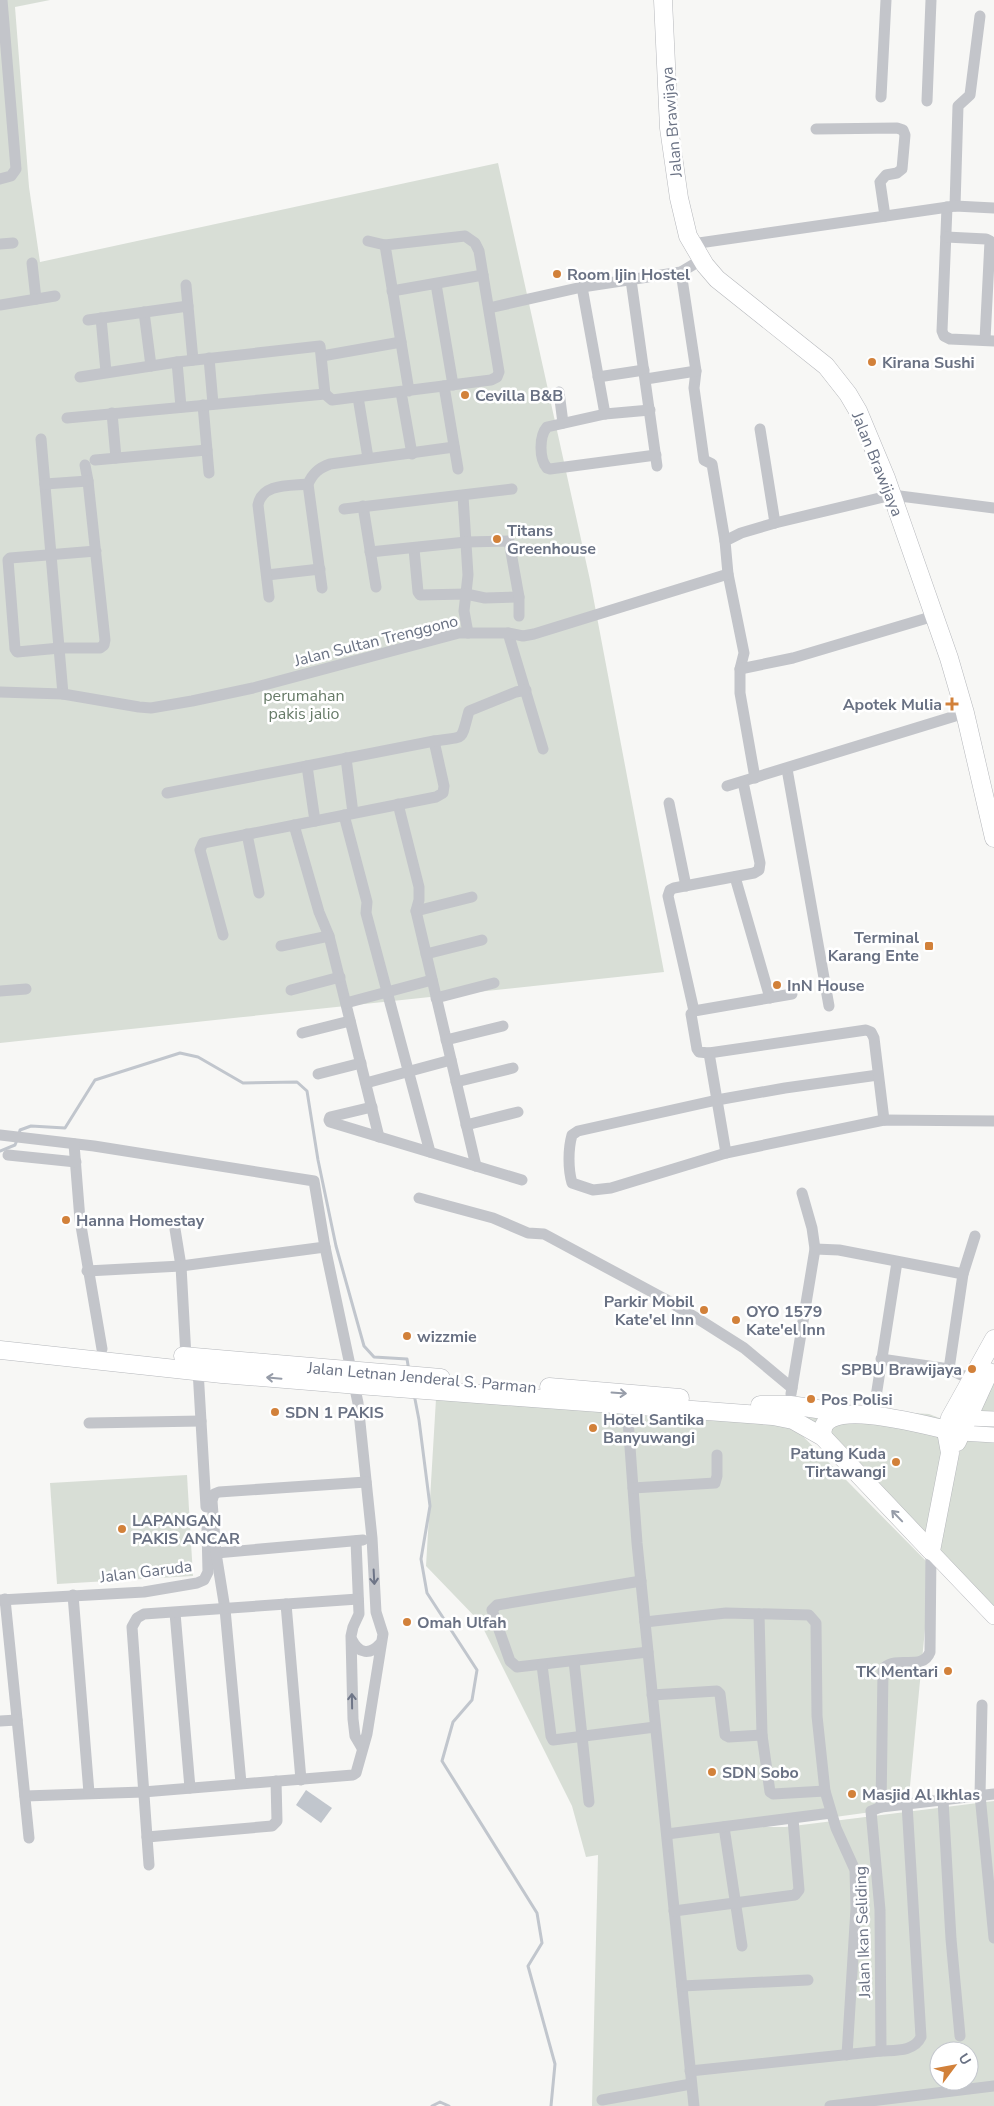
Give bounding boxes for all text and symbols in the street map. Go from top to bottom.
street label: Jalan Brawijaya [656,66,688,179]
place label: Room Ijin Hostel [567,264,690,286]
marker: Room Ijin Hostel [551,268,563,280]
place label: Kirana Sushi [882,352,975,374]
marker: Kirana Sushi [866,356,878,368]
place label: Cevilla B&B [475,385,563,407]
marker: Cevilla B&B [459,389,471,401]
street label: Jalan Brawijaya [846,408,908,520]
place label: Titans Greenhouse [507,520,596,560]
marker: Titans Greenhouse [491,533,503,545]
street label: Jalan Sultan Trenggono [291,610,461,672]
park label: perumahan pakis jalio [263,685,345,725]
place label: Apotek Mulia [843,694,942,716]
marker: Apotek Mulia [946,698,958,710]
place label: Terminal Karang Ente [828,927,919,967]
marker: Terminal Karang Ente [923,940,935,952]
place label: InN House [787,975,865,997]
marker: InN House [771,979,783,991]
place label: Hanna Homestay [76,1210,205,1232]
marker: Hanna Homestay [60,1214,72,1226]
place label: Parkir Mobil Kate'el Inn [604,1291,694,1331]
place label: OYO 1579 Kate'el Inn [746,1301,825,1341]
marker: Parkir Mobil Kate'el Inn [698,1304,710,1316]
marker: OYO 1579 Kate'el Inn [730,1314,742,1326]
place label: wizzmie [417,1326,477,1348]
marker: wizzmie [401,1330,413,1342]
street label: Jalan Letnan Jenderal S. Parman [305,1357,537,1399]
place label: SPBU Brawijaya [841,1359,962,1381]
marker: SPBU Brawijaya [966,1363,978,1375]
one-way arrow [267,1373,283,1383]
one-way arrow [611,1388,627,1397]
place label: Pos Polisi [821,1389,893,1411]
marker: Pos Polisi [805,1393,817,1405]
place label: SDN 1 PAKIS [285,1402,384,1424]
marker: SDN 1 PAKIS [269,1406,281,1418]
place label: Hotel Santika Banyuwangi [603,1409,704,1449]
marker: Hotel Santika Banyuwangi [587,1422,599,1434]
place label: Patung Kuda Tirtawangi [790,1443,886,1483]
marker: Patung Kuda Tirtawangi [890,1456,902,1468]
place label: LAPANGAN PAKIS ANCAR [132,1510,240,1550]
one-way arrow [891,1510,903,1522]
marker: LAPANGAN PAKIS ANCAR [116,1523,128,1535]
street label: Jalan Garuda [98,1555,193,1589]
one-way arrow [370,1569,379,1585]
place label: Omah Ulfah [417,1612,507,1634]
marker: Omah Ulfah [401,1616,413,1628]
place label: TK Mentari [856,1661,938,1683]
marker: TK Mentari [942,1665,954,1677]
one-way arrow [347,1694,357,1710]
place label: SDN Sobo [722,1762,799,1784]
marker: SDN Sobo [706,1766,718,1778]
place label: Masjid Al Ikhlas [862,1784,980,1806]
marker: Masjid Al Ikhlas [846,1788,858,1800]
street label: Jalan Ikan Seliding [850,1866,876,1999]
north arrow [929,2041,979,2091]
text: U [954,2050,975,2069]

